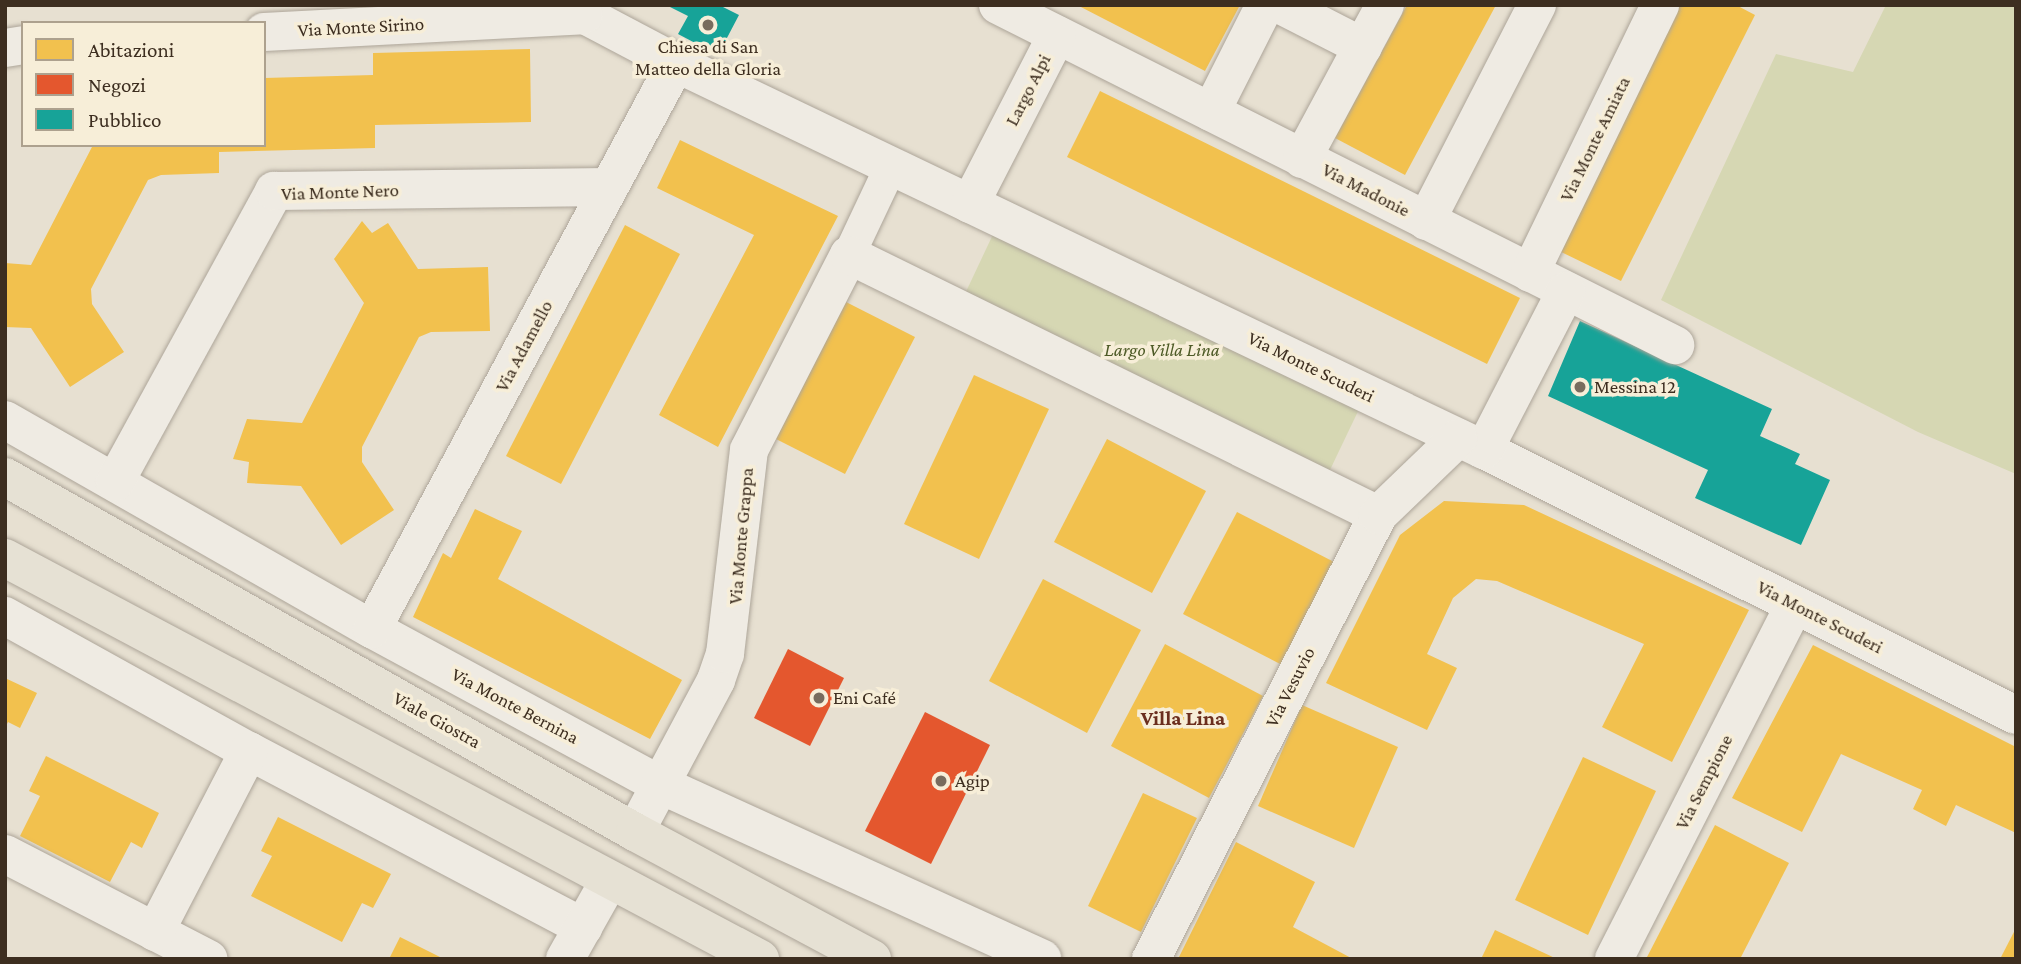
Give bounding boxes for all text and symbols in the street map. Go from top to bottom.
street label: Via Monte Sirino [297,12,425,42]
marker: Chiesa di San Matteo della Gloria [700,17,716,33]
legend [21,21,266,147]
place label: Chiesa di San Matteo della Gloria [635,36,781,80]
text: Abitazioni [88,38,174,62]
street label: Largo Alpi [1000,50,1056,130]
text: Negozi [88,73,146,97]
street label: Via Monte Amiata [1555,73,1635,205]
text: Pubblico [88,108,161,132]
street label: Via Madonie [1318,158,1414,222]
street label: Via Monte Nero [281,179,399,205]
street label: Via Adamello [490,296,558,396]
street label: Via Monte Scuderi [1244,326,1378,408]
park label: Largo Villa Lina [1104,339,1220,361]
place label: Messina 12 [1594,376,1676,398]
marker: Messina 12 [1572,379,1588,395]
street label: Via Monte Grappa [724,467,758,605]
street label: Via Monte Scuderi [1753,575,1887,659]
street label: Via Vesuvio [1260,643,1320,731]
street label: Via Monte Bernina [447,663,583,749]
street label: Viale Giostra [389,687,485,753]
place label: Eni Café [833,687,896,709]
marker: Eni Café [811,690,827,706]
district label: Villa Lina [1141,705,1225,731]
street label: Via Sempione [1670,731,1738,833]
place label: Agip [955,770,990,792]
marker: Agip [933,773,949,789]

